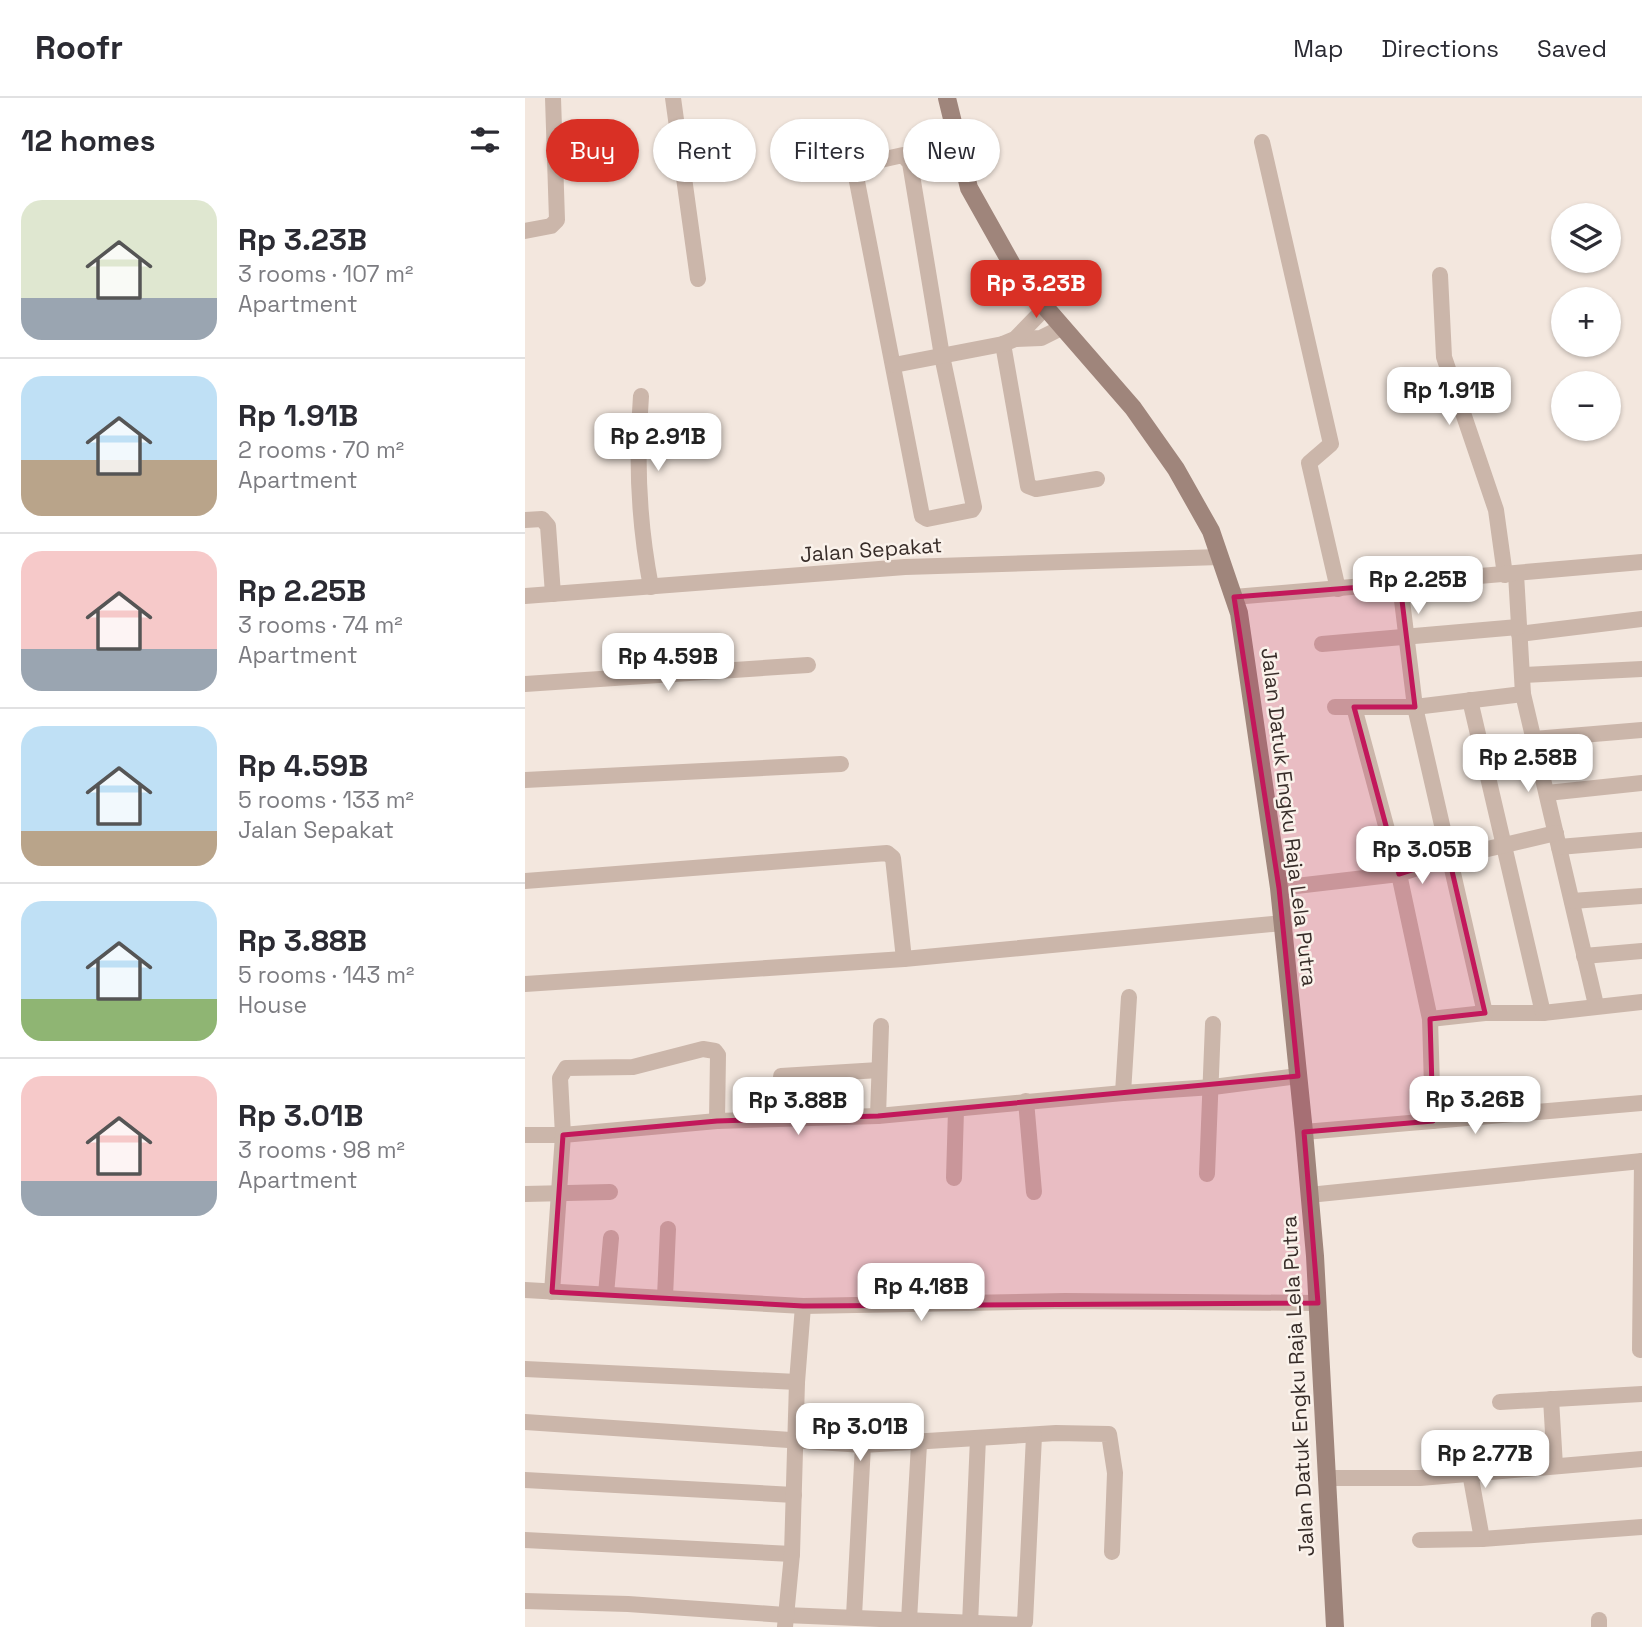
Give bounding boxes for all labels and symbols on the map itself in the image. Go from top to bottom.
pin: Rp 3.23B [964,260,1108,320]
pin: Rp 1.91B [1377,368,1521,427]
pin: Rp 2.91B [586,414,730,473]
street label: Jalan Sepakat [799,531,943,568]
pin: Rp 2.25B [1346,556,1490,616]
pin: Rp 4.59B [596,634,740,693]
street label: Jalan Datuk Engku Raja Lela Putra [1255,646,1324,988]
pin: Rp 2.58B [1456,734,1600,794]
pin: Rp 3.05B [1350,826,1494,886]
pin: Rp 3.26B [1403,1076,1547,1136]
pin: Rp 3.88B [726,1077,870,1137]
street label: Jalan Datuk Engku Raja Lela Putra [1275,1215,1320,1557]
pin: Rp 4.18B [849,1264,993,1323]
pin: Rp 3.01B [788,1404,932,1463]
pin: Rp 2.77B [1413,1430,1557,1490]

